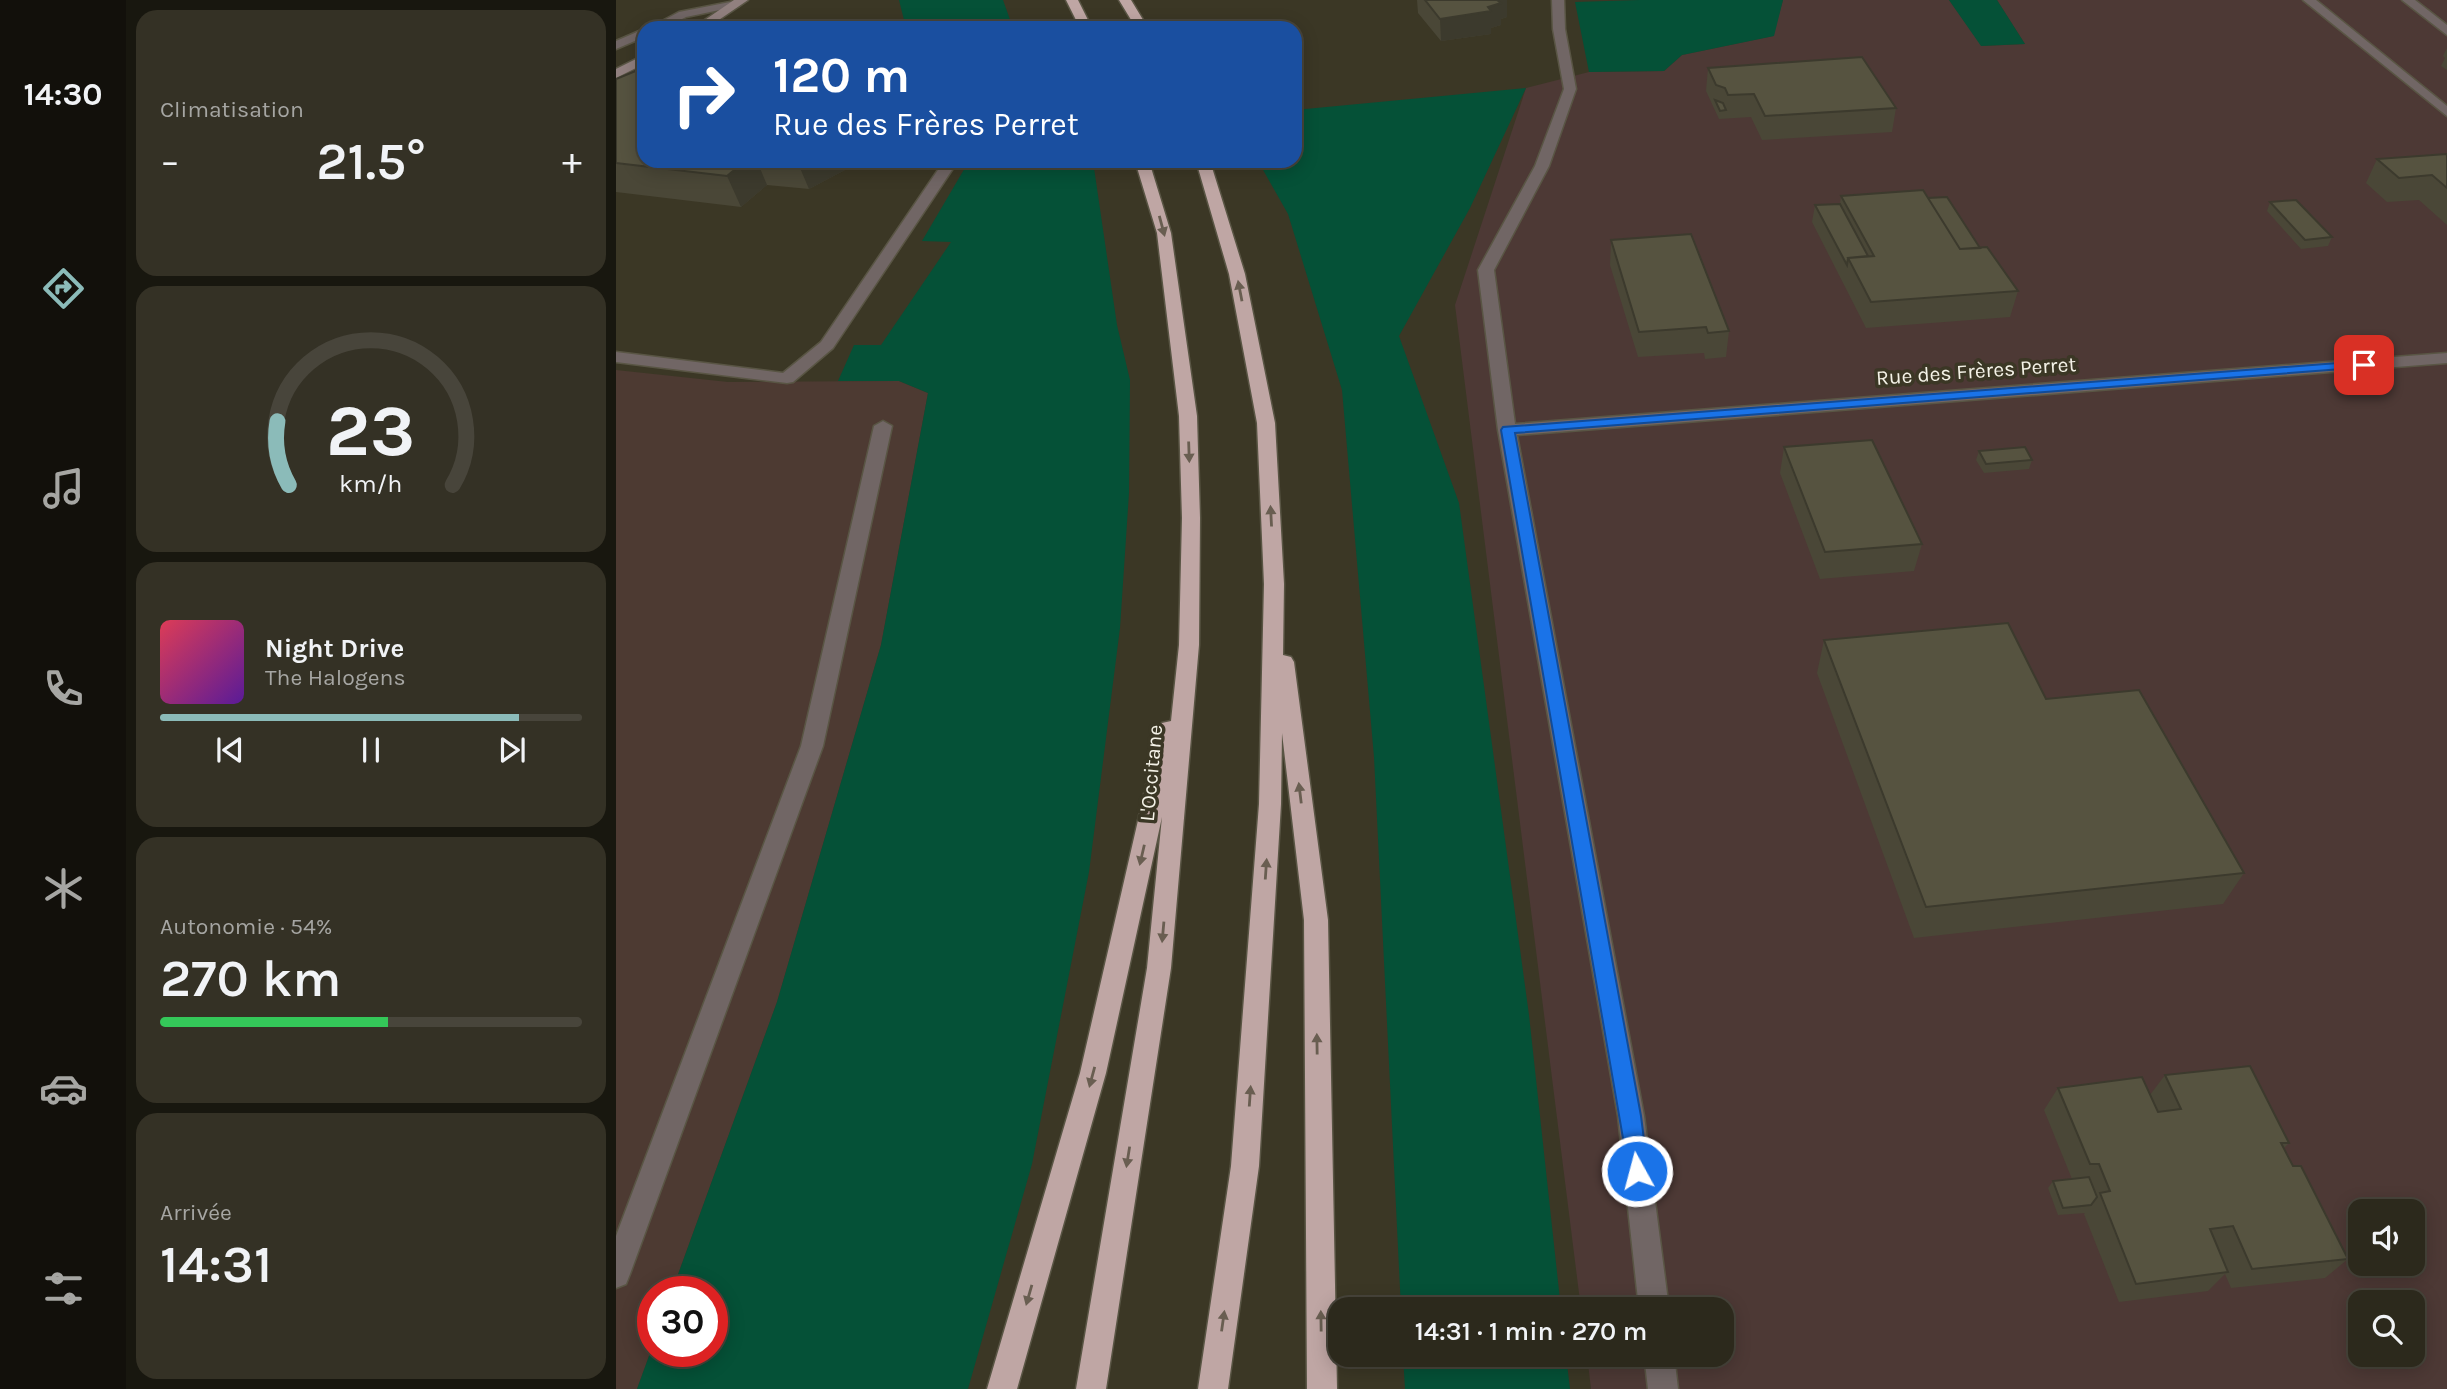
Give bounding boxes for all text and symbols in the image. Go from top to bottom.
text: 120 m [773,47,910,104]
icon: right [658,49,749,140]
text: 14:30 [23,76,103,113]
text: Climatisation [160,96,304,123]
text: Rue des Frères Perret [773,106,1079,143]
text: 21.5° [316,131,426,192]
text: − [160,139,180,184]
text: + [562,139,582,184]
one-way arrow [1157,215,1168,237]
icon: directions [39,264,88,313]
one-way arrow [1235,280,1246,302]
pin [2334,335,2394,395]
icon: arrive [2345,346,2383,384]
street label: Rue des Frères Perret [1875,352,2077,390]
text: 23 [326,388,416,473]
one-way arrow [1184,441,1195,463]
icon: music [39,464,88,513]
text: km/h [339,468,403,497]
one-way arrow [1265,505,1276,527]
text: Night Drive [265,633,404,664]
icon: phone [39,664,88,713]
text: The Halogens [265,664,405,691]
street label: L'Occitane [1135,724,1167,822]
icon: previous [211,731,249,769]
icon: pause [352,731,390,769]
icon: next [493,731,531,769]
one-way arrow [1294,782,1305,804]
one-way arrow [1136,844,1147,866]
one-way arrow [1261,858,1272,880]
icon: climate [39,864,88,913]
text: Autonomie · 54% [160,913,333,940]
one-way arrow [1157,922,1168,944]
text: 270 km [160,948,341,1009]
one-way arrow [1311,1033,1323,1055]
icon: car [39,1064,88,1113]
one-way arrow [1086,1066,1097,1088]
one-way arrow [1245,1084,1256,1106]
position arrow [1600,1134,1674,1208]
one-way arrow [1122,1146,1133,1168]
text: Arrivée [160,1199,232,1226]
map controls [2348,1199,2425,1367]
button: sound [2348,1199,2425,1276]
text: 14:31 [160,1234,272,1295]
icon: filters [39,1264,88,1313]
speed limit sign: 30 [637,1276,728,1367]
one-way arrow [1024,1285,1034,1306]
button: search [2348,1290,2425,1367]
one-way arrow [1217,1310,1228,1332]
one-way arrow [1315,1310,1327,1332]
text: 14:31 · 1 min · 270 m [1415,1316,1647,1347]

